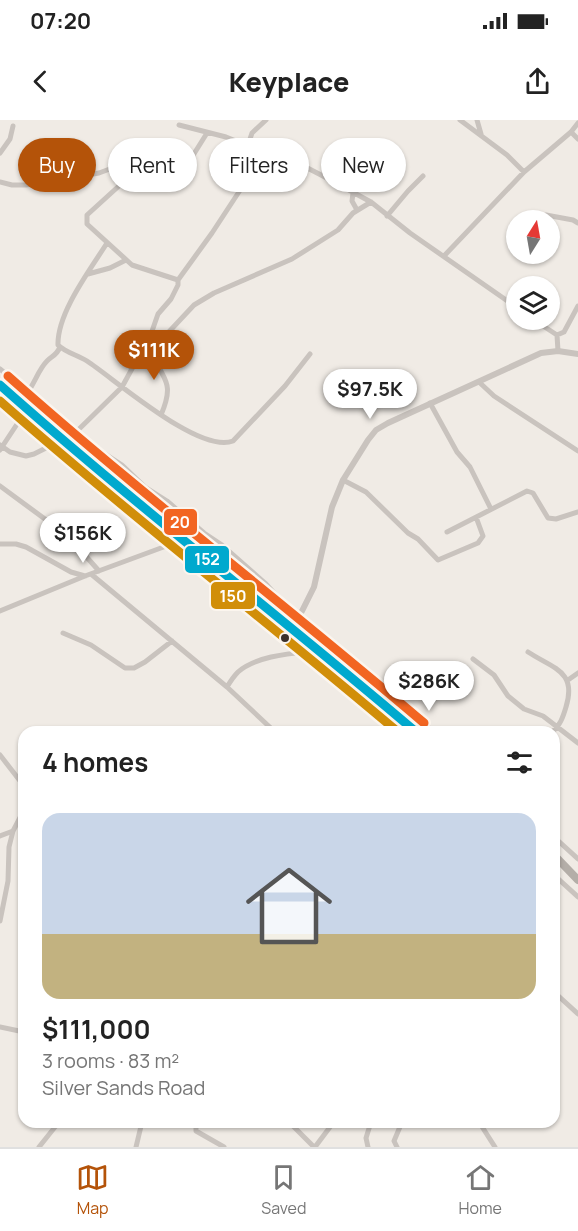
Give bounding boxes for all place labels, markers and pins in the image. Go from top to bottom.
pin: $111K [112,330,196,381]
pin: $97.5K [321,369,419,420]
pin: $156K [41,513,125,564]
unlabelled marker [279,632,291,644]
pin: $286K [387,661,471,712]

